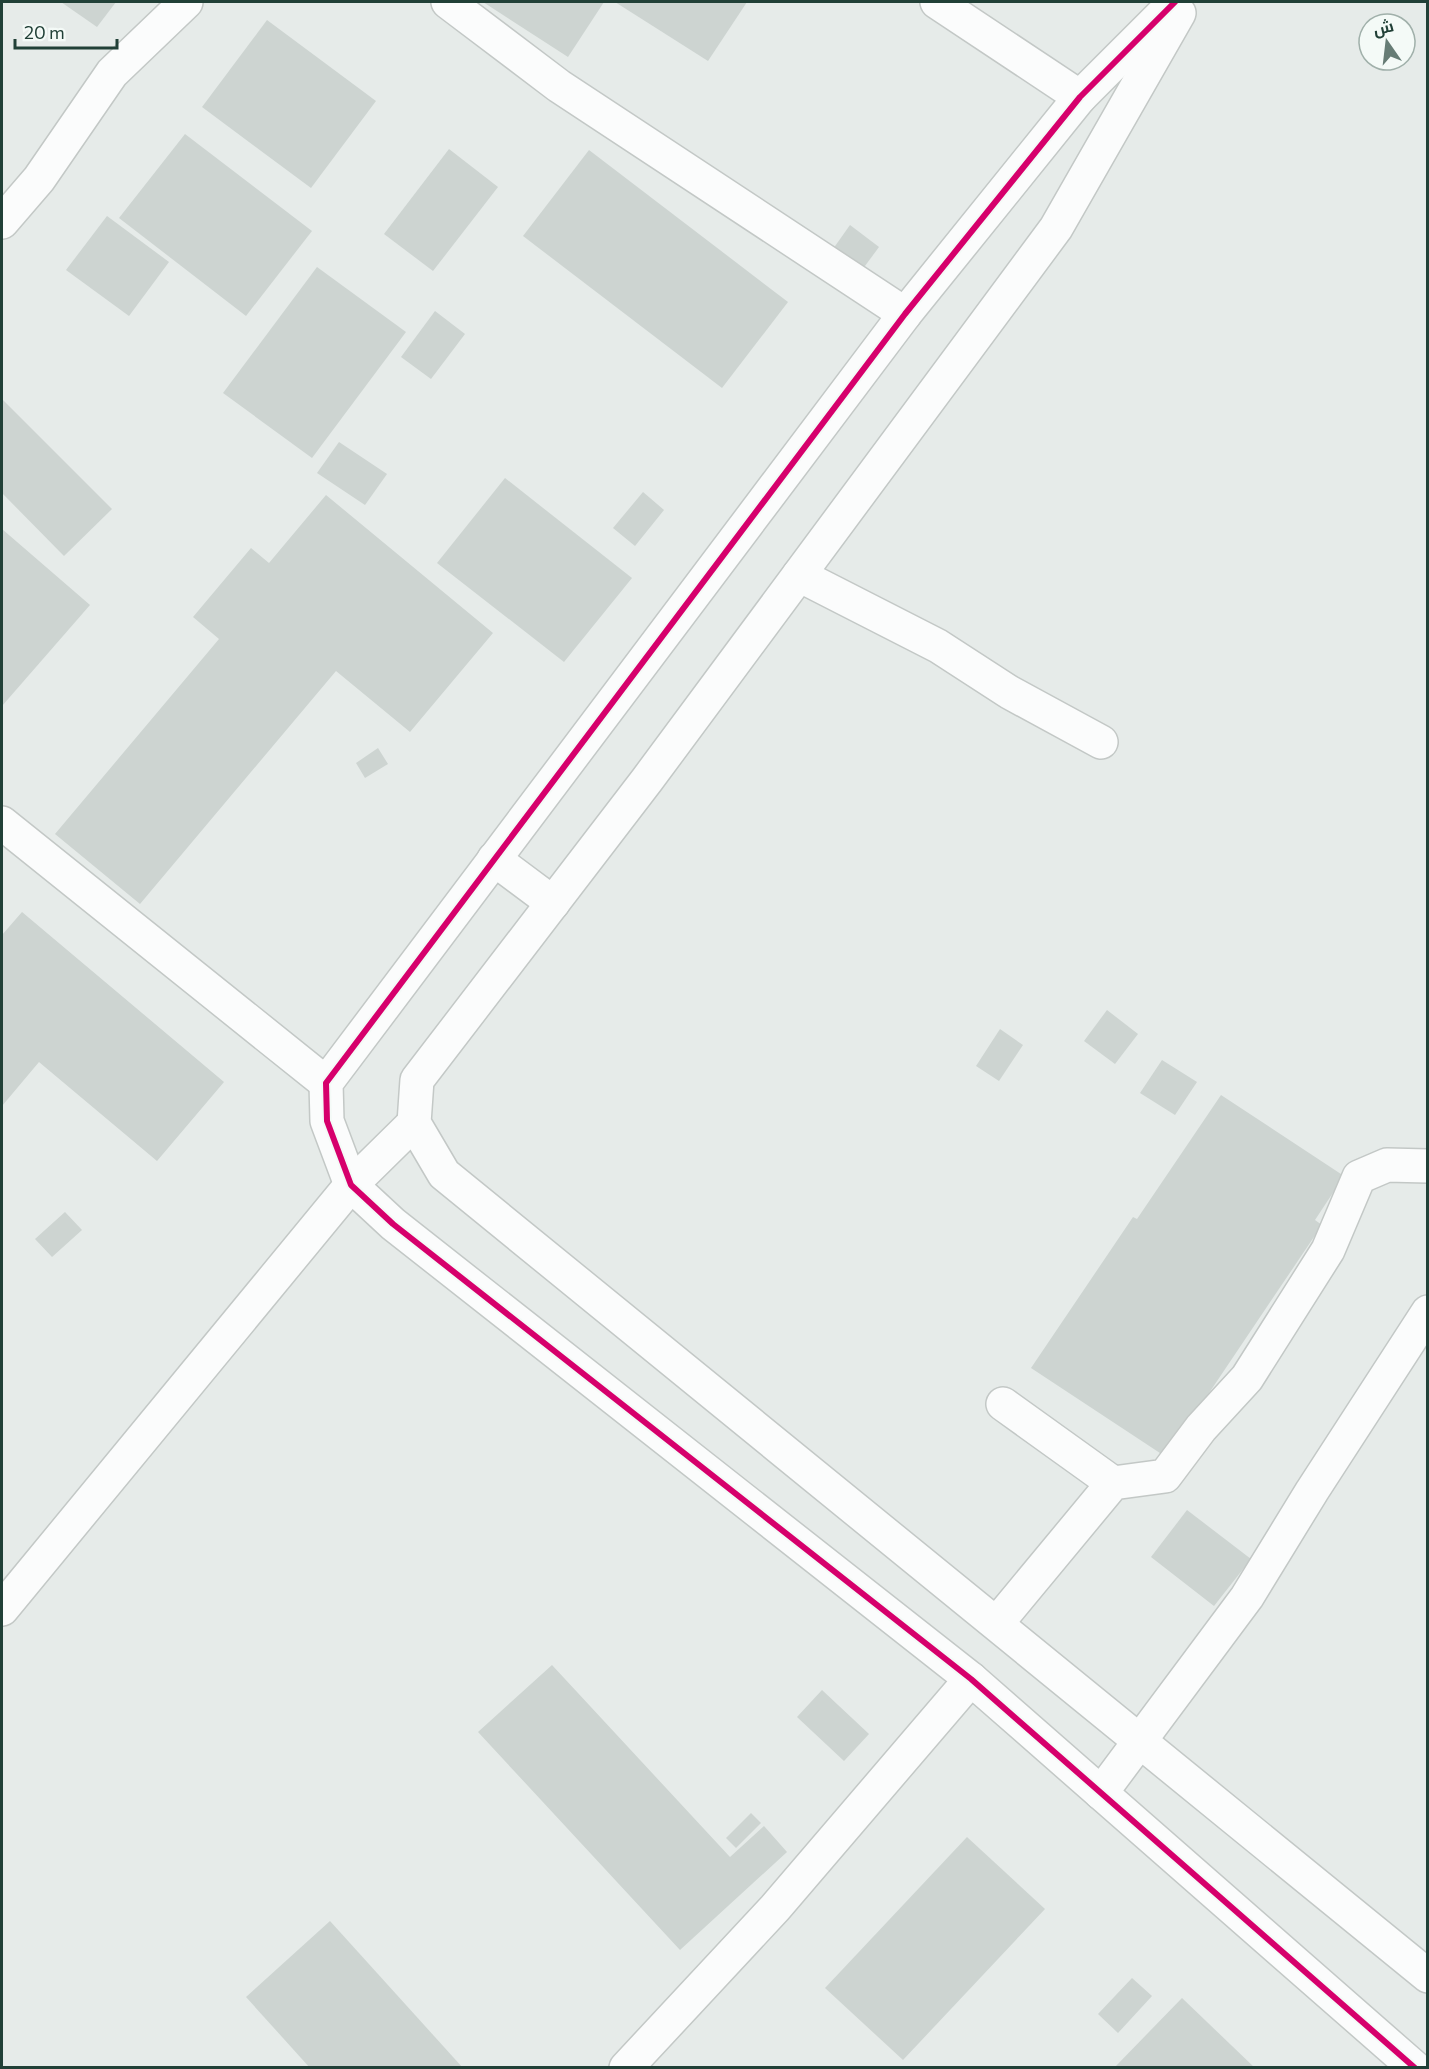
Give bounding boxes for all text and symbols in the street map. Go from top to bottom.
scale bar [15,12,117,50]
north arrow [1357,12,1417,72]
text: ش [1371,15,1396,40]
text: 20 m [24,21,65,43]

